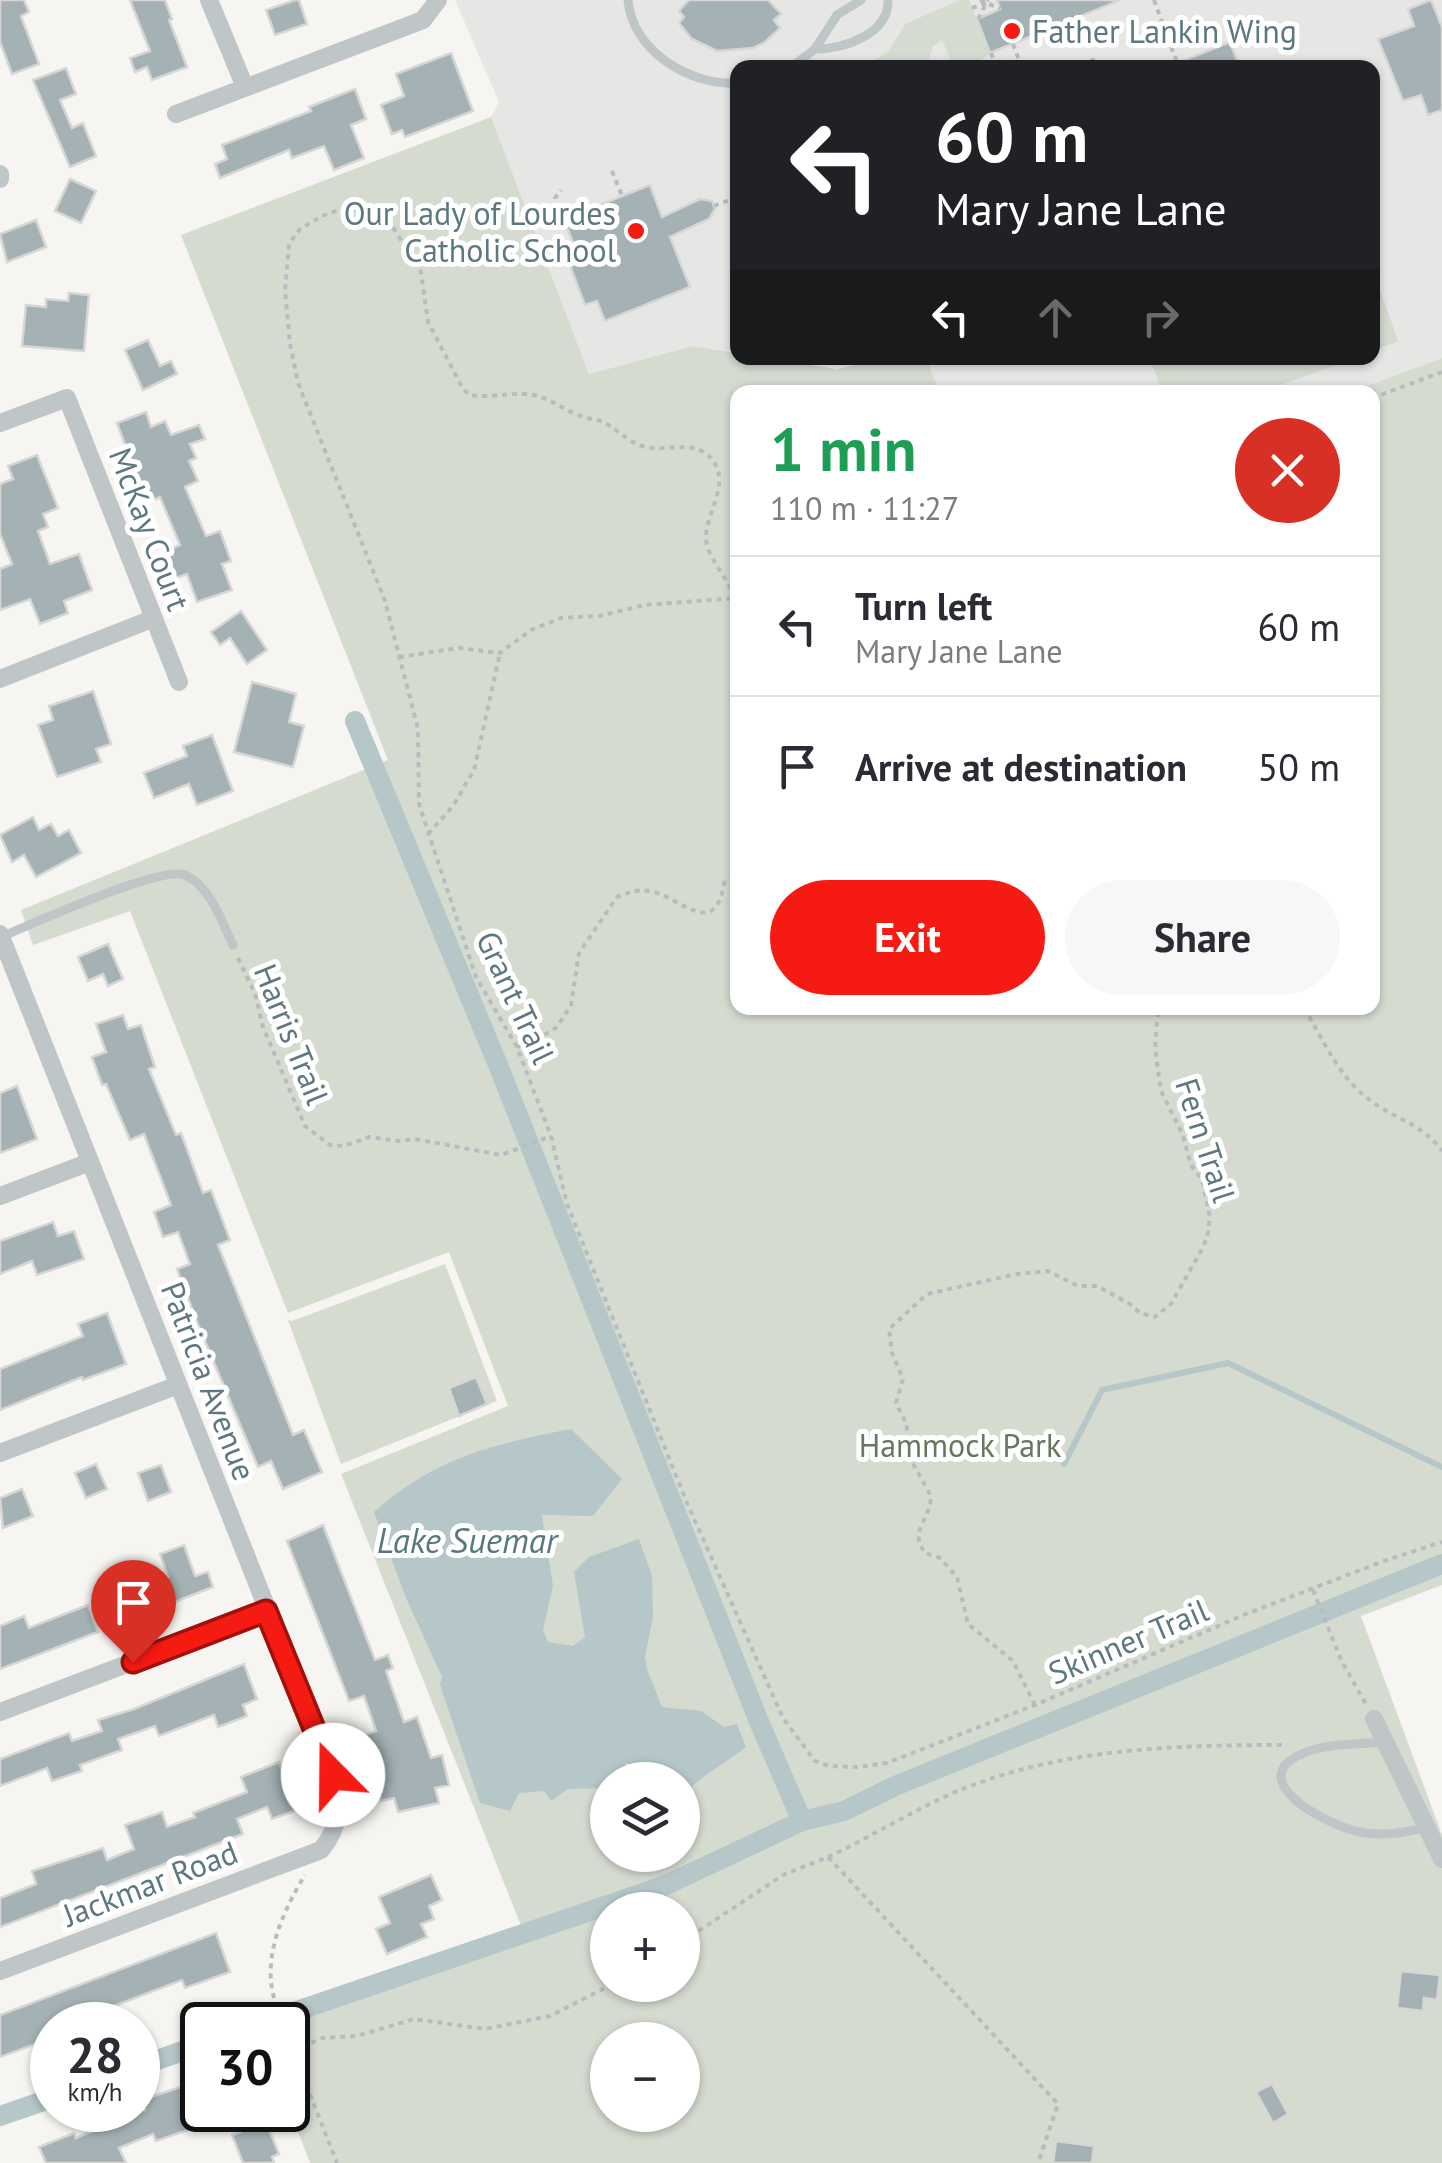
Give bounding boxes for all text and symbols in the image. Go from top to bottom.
place label: Father Lankin Wing [1032,10,1297,52]
marker: Father Lankin Wing [1001,20,1023,42]
text: 60 m [935,91,1088,181]
icon: left [770,100,900,230]
text: Mary Jane Lane [935,179,1227,237]
place label: Our Lady of Lourdes Catholic School [344,192,617,271]
marker: Our Lady of Lourdes Catholic School [625,220,647,242]
icon: left [923,290,978,345]
icon: ahead [1028,290,1083,345]
icon: right [1133,290,1188,345]
text: 1 min [770,410,916,488]
button: close [1235,418,1340,523]
street label: McKay Court [100,442,200,616]
text: 110 m · 11:27 [770,487,959,529]
text: Turn left [855,581,992,630]
icon: left [770,599,825,654]
text: 60 m [1258,602,1340,651]
text: Mary Jane Lane [855,630,1062,672]
icon: arrive [770,739,825,794]
text: Arrive at destination [855,742,1187,791]
text: 50 m [1258,742,1340,791]
button: Exit [770,880,1045,995]
button: Share [1065,880,1340,995]
street label: Grant Trail [467,924,565,1071]
street label: Harris Trail [245,958,339,1111]
street label: Fern Trail [1166,1073,1246,1208]
street label: Patricia Avenue [152,1276,266,1486]
park label: Hammock Park [859,1424,1062,1466]
water label: Lake Suemar [377,1517,560,1563]
pin [91,1560,176,1663]
icon: arrive [106,1575,161,1630]
street label: Skinner Trail [1042,1588,1215,1693]
position arrow [281,1723,385,1827]
map controls [590,1762,700,2132]
button: layers [590,1762,700,1872]
street label: Jackmar Road [55,1830,243,1936]
button: + [590,1892,700,2002]
speed limit sign: 30 [180,2002,310,2132]
text: 28 [67,2022,123,2087]
button: − [590,2022,700,2132]
text: km/h [68,2076,122,2108]

